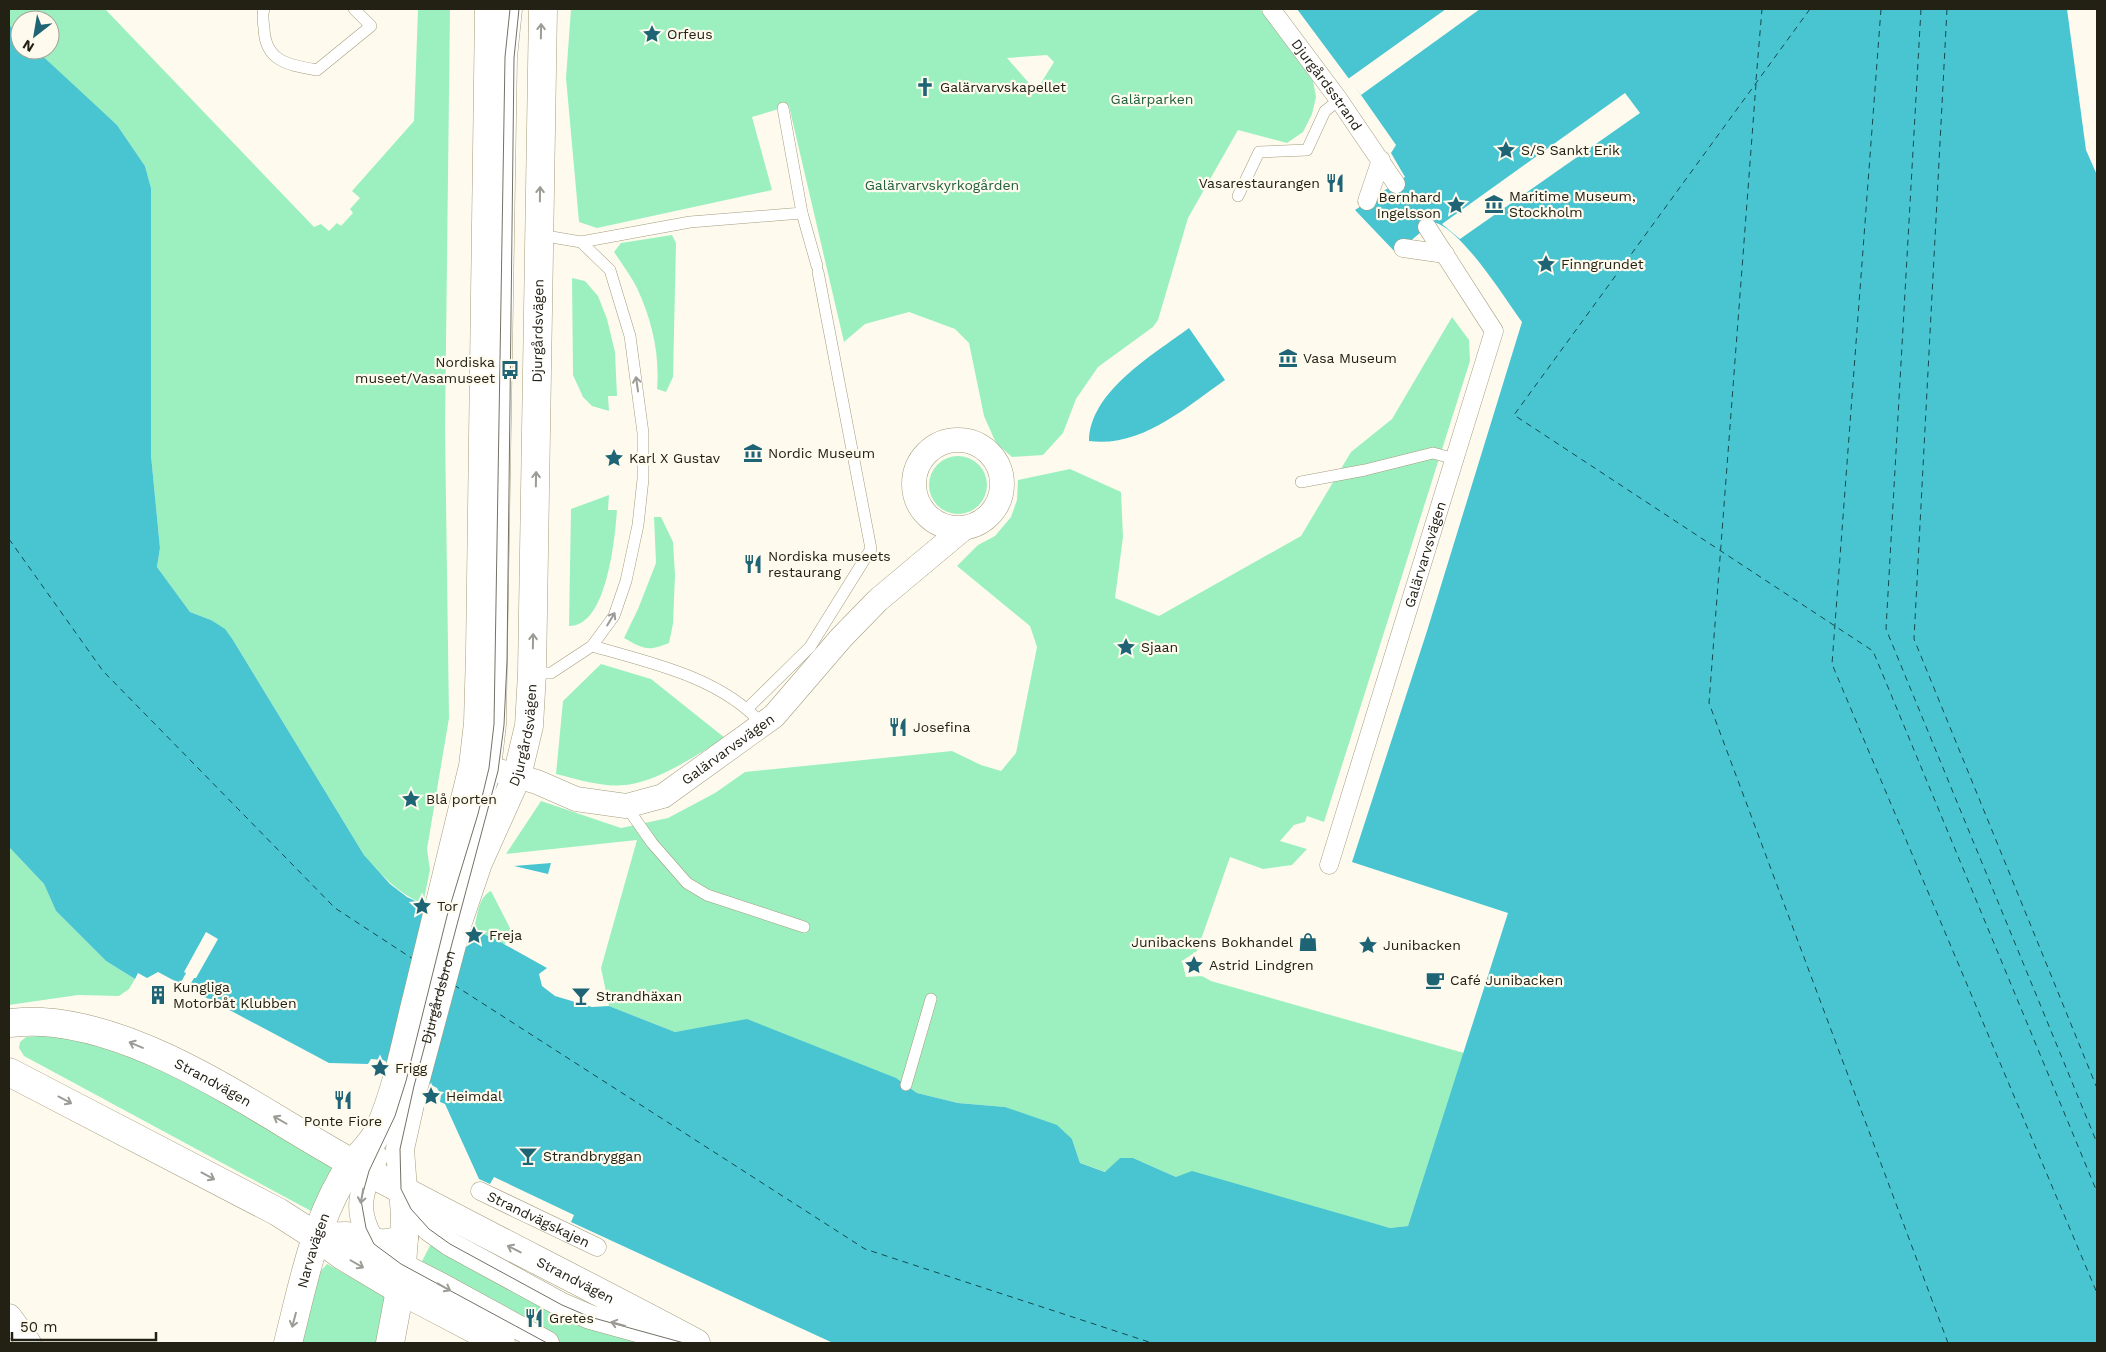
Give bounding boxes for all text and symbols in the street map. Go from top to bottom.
north arrow [10,10,60,60]
place icon: Orfeus [641,23,663,45]
one-way arrow [536,24,546,40]
place label: Orfeus [667,26,713,42]
street label: Djurgårdsstrand [1288,36,1365,133]
text: N [20,37,37,56]
church icon: Galärvarvskapellet [914,76,936,98]
place label: Galärvarvskapellet [940,79,1066,95]
park label: Galärparken [1111,91,1193,107]
place icon: S/S Sankt Erik [1495,139,1517,161]
place label: S/S Sankt Erik [1521,142,1620,158]
restaurant icon: Vasarestaurangen [1324,172,1346,194]
place label: Vasarestaurangen [1199,175,1320,191]
park label: Galärvarvskyrkogården [865,177,1019,193]
one-way arrow [535,186,545,202]
place label: Maritime Museum, Stockholm [1509,188,1636,220]
place label: Bernhard Ingelsson [1377,189,1441,221]
museum icon: Maritime Museum, Stockholm [1483,193,1505,215]
place icon: Bernhard Ingelsson [1445,194,1467,216]
place icon: Finngrundet [1535,253,1557,275]
place label: Finngrundet [1561,256,1644,272]
street label: Djurgårdsvägen [529,279,547,383]
museum icon: Vasa Museum [1277,347,1299,369]
place label: Vasa Museum [1303,350,1397,366]
place label: Nordiska museet/Vasamuseet [355,354,495,386]
bus stop icon: Nordiska museet/Vasamuseet [499,359,521,381]
one-way arrow [632,377,642,393]
museum icon: Nordic Museum [742,442,764,464]
place label: Nordic Museum [768,445,875,461]
place icon: Karl X Gustav [603,447,625,469]
place label: Karl X Gustav [629,450,721,466]
one-way arrow [531,471,540,487]
street label: Galärvarvsvägen [1401,499,1449,610]
place label: Nordiska museets restaurang [768,548,891,580]
restaurant icon: Nordiska museets restaurang [742,553,764,575]
one-way arrow [607,612,617,626]
one-way arrow [528,634,538,650]
place icon: Sjaan [1115,636,1137,658]
place label: Sjaan [1141,639,1178,655]
street label: Djurgårdsvägen [506,683,539,789]
street label: Galärvarvsvägen [679,710,777,788]
restaurant icon: Josefina [887,716,909,738]
place label: Josefina [913,719,970,735]
place icon: Blå porten [400,788,422,810]
place label: Blå porten [426,791,497,807]
place icon: Tor [411,895,433,917]
place label: Tor [437,898,458,914]
place icon: Freja [463,924,485,946]
place label: Freja [489,927,522,943]
shop icon: Junibackens Bokhandel [1297,931,1319,953]
place label: Junibackens Bokhandel [1131,934,1294,950]
place icon: Junibacken [1357,934,1379,956]
place label: Junibacken [1383,937,1461,953]
street label: Djurgårdsbron [418,948,458,1046]
place icon: Astrid Lindgren [1183,954,1205,976]
place label: Astrid Lindgren [1209,957,1314,973]
cafe icon: Café Junibacken [1424,969,1446,991]
place label: Café Junibacken [1450,972,1563,988]
place label: Kungliga Motorbåt Klubben [173,979,297,1011]
building icon: Kungliga Motorbåt Klubben [147,984,169,1006]
bar icon: Strandhäxan [570,985,592,1007]
place label: Strandhäxan [596,988,682,1004]
one-way arrow [129,1040,144,1049]
street label: Strandvägen [172,1055,254,1110]
place icon: Frigg [369,1057,391,1079]
place label: Frigg [395,1060,428,1076]
place icon: Heimdal [420,1085,442,1107]
place label: Heimdal [446,1088,503,1104]
restaurant icon: Ponte Fiore [332,1089,354,1111]
one-way arrow [57,1095,72,1105]
place label: Ponte Fiore [304,1113,382,1129]
one-way arrow [273,1115,287,1125]
bar icon: Strandbryggan [517,1145,539,1167]
place label: Strandbryggan [543,1148,642,1164]
one-way arrow [201,1171,216,1181]
one-way arrow [356,1188,366,1204]
street label: Strandvägskajen [485,1188,593,1250]
street label: Narvavägen [294,1210,333,1290]
one-way arrow [507,1244,522,1254]
street label: Strandvägen [534,1253,617,1307]
one-way arrow [349,1260,363,1270]
one-way arrow [436,1282,451,1292]
restaurant icon: Gretes [523,1307,545,1329]
scale bar [12,1310,156,1342]
place label: Gretes [549,1310,594,1326]
one-way arrow [289,1311,298,1327]
text: 50 m [20,1318,57,1336]
one-way arrow [610,1319,626,1329]

